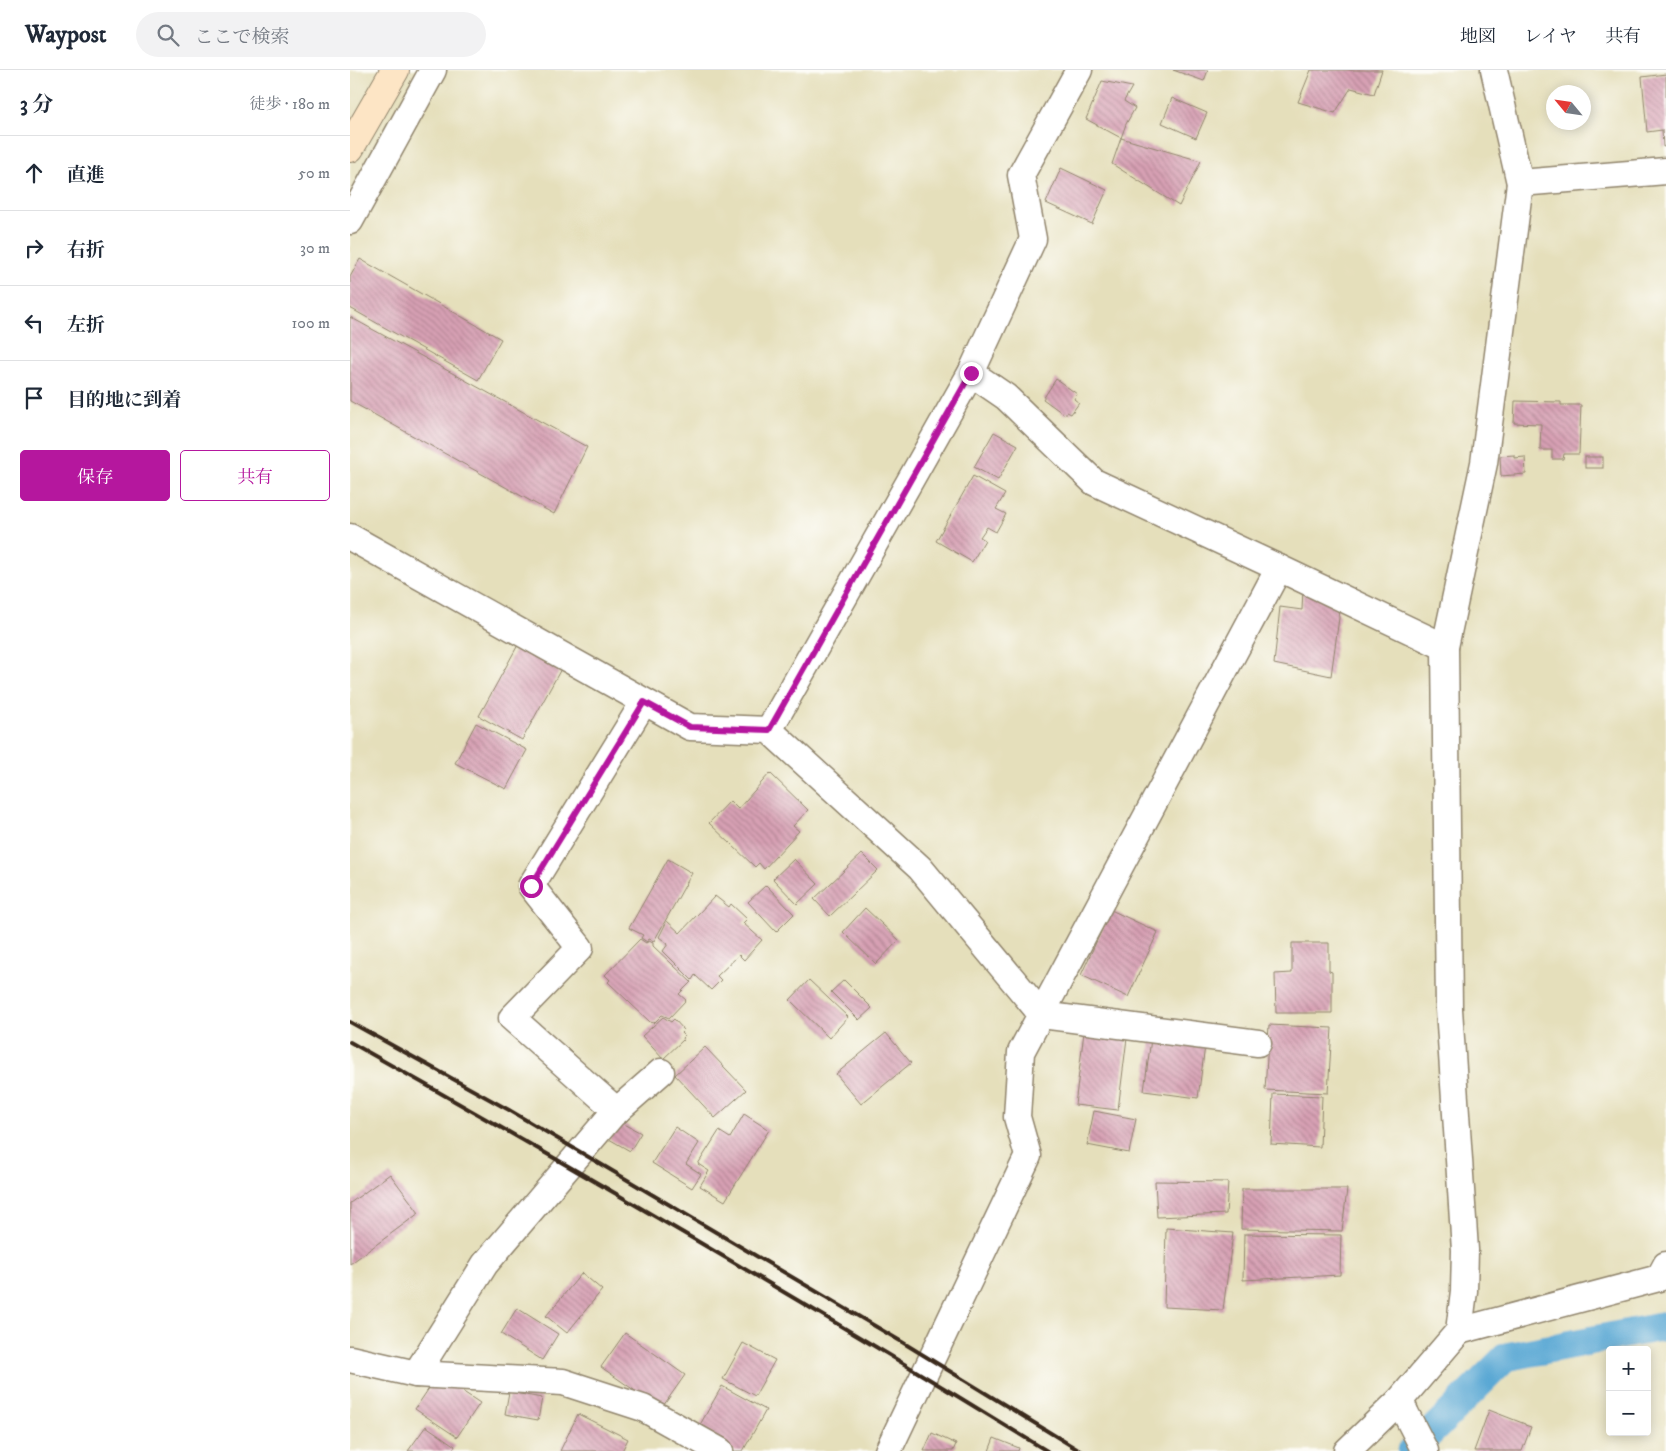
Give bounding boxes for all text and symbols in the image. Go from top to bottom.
search box [136,12,486,57]
text: Waypost [25,20,106,50]
icon: search [154,21,182,49]
text: ここで検索 [194,26,289,49]
text: 地図 [1460,26,1496,48]
text: レイヤ [1524,26,1577,48]
text: 共有 [1605,26,1641,48]
north arrow [1546,85,1591,130]
text: 3 分 [20,92,53,118]
text: 徒歩 · 180 m [249,94,330,114]
icon: ahead [20,159,48,187]
text: 50 m [298,163,330,183]
text: 直進 [67,164,105,187]
icon: right [20,234,48,262]
text: 30 m [300,238,330,258]
text: 右折 [67,239,105,262]
icon: left [20,309,48,337]
text: 100 m [292,313,330,333]
text: 左折 [67,314,105,337]
route end [960,362,983,385]
icon: arrive [20,384,48,412]
text: 目的地に到着 [67,389,181,412]
button: 保存 [20,450,170,501]
button: 共有 [180,450,330,501]
route start [520,875,543,898]
map controls [1606,1346,1651,1436]
button: + [1606,1346,1651,1391]
button: − [1606,1391,1651,1436]

